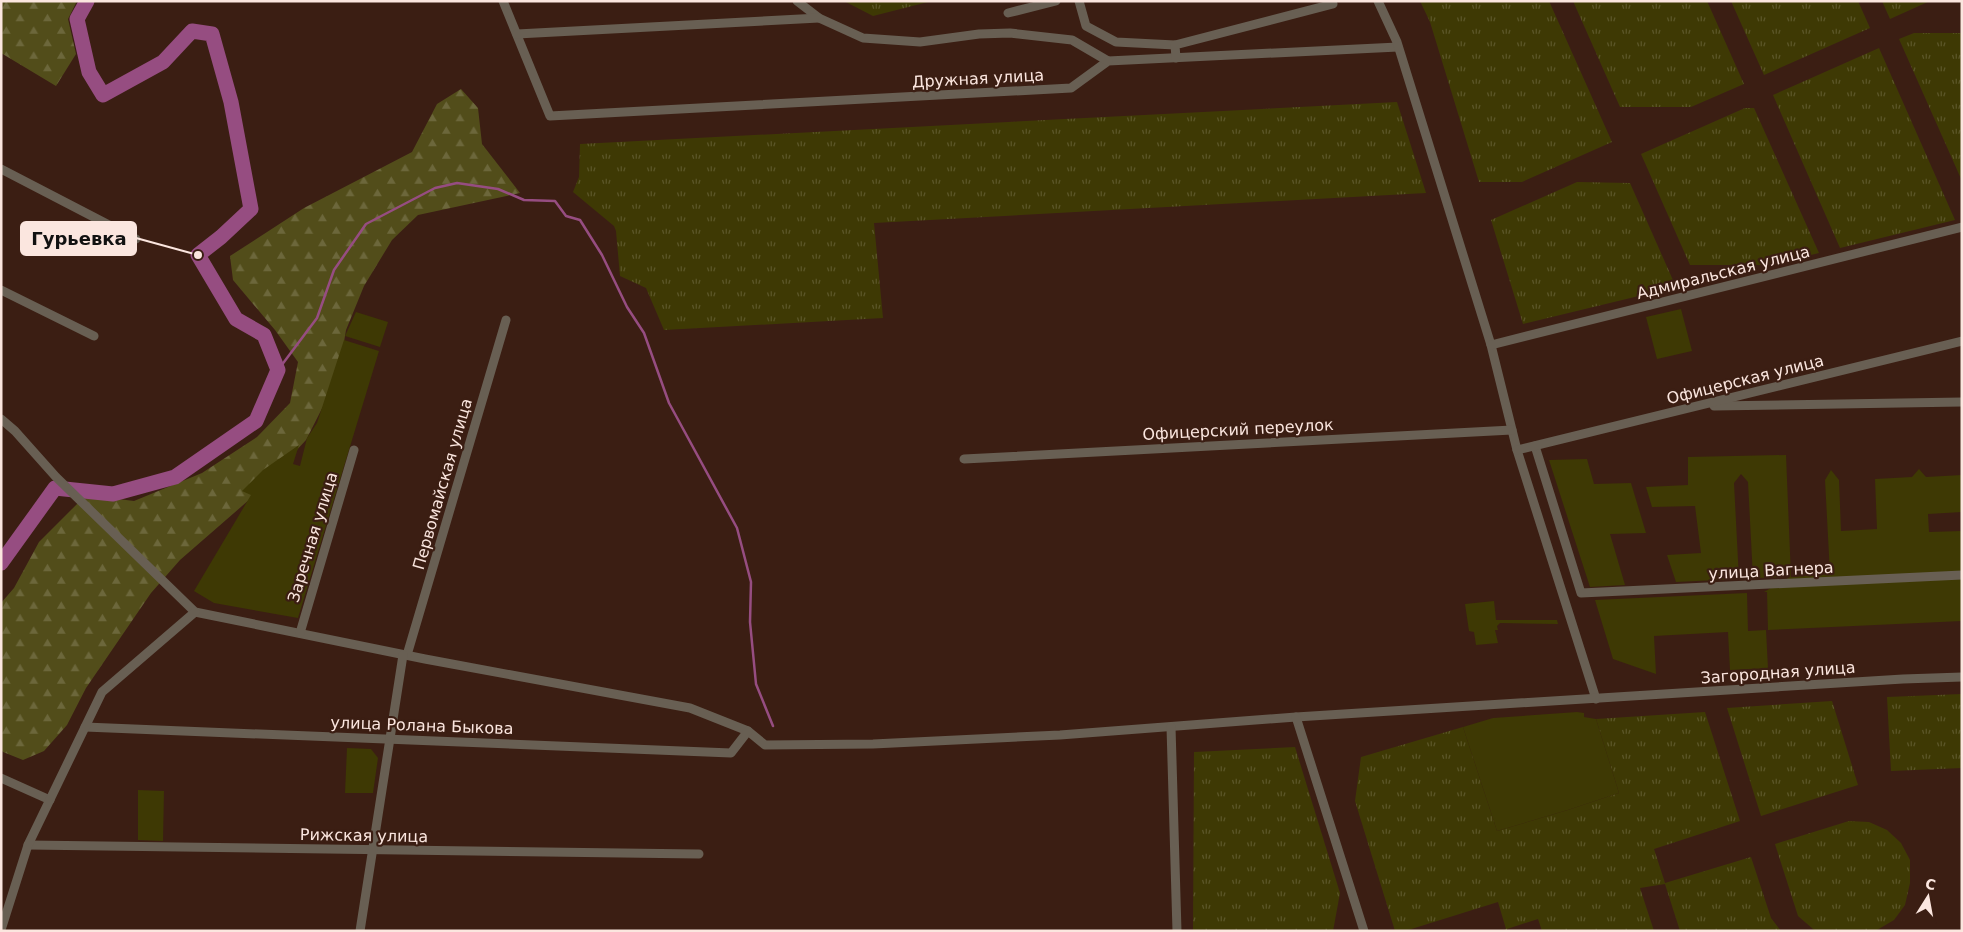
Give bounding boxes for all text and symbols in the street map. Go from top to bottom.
street label: Дружная улица [911,66,1045,91]
callout: Гурьевка [21,222,136,255]
text: Гурьевка [31,228,127,249]
street label: Адмиральская улица [1635,242,1812,303]
street label: Офицерская улица [1665,351,1826,408]
street label: Первомайская улица [409,396,476,572]
street label: Офицерский переулок [1142,415,1334,444]
street label: Заречная улица [284,470,341,605]
street label: улица Вагнера [1708,558,1834,583]
street label: Загородная улица [1700,658,1856,687]
street label: улица Ролана Быкова [330,713,514,738]
street label: Рижская улица [300,825,428,846]
north arrow [1903,872,1953,922]
text: С [1924,875,1937,893]

